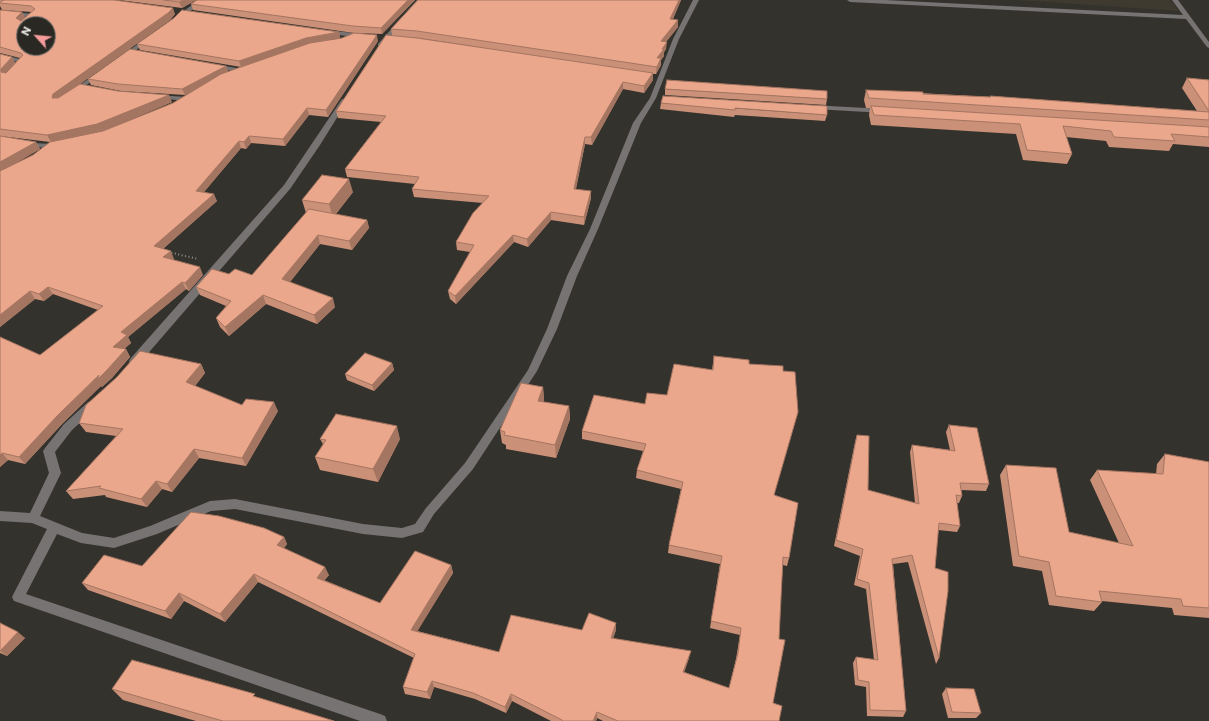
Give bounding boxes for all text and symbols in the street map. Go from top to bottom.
north arrow [16,16,56,56]
text: N [18,24,33,37]

